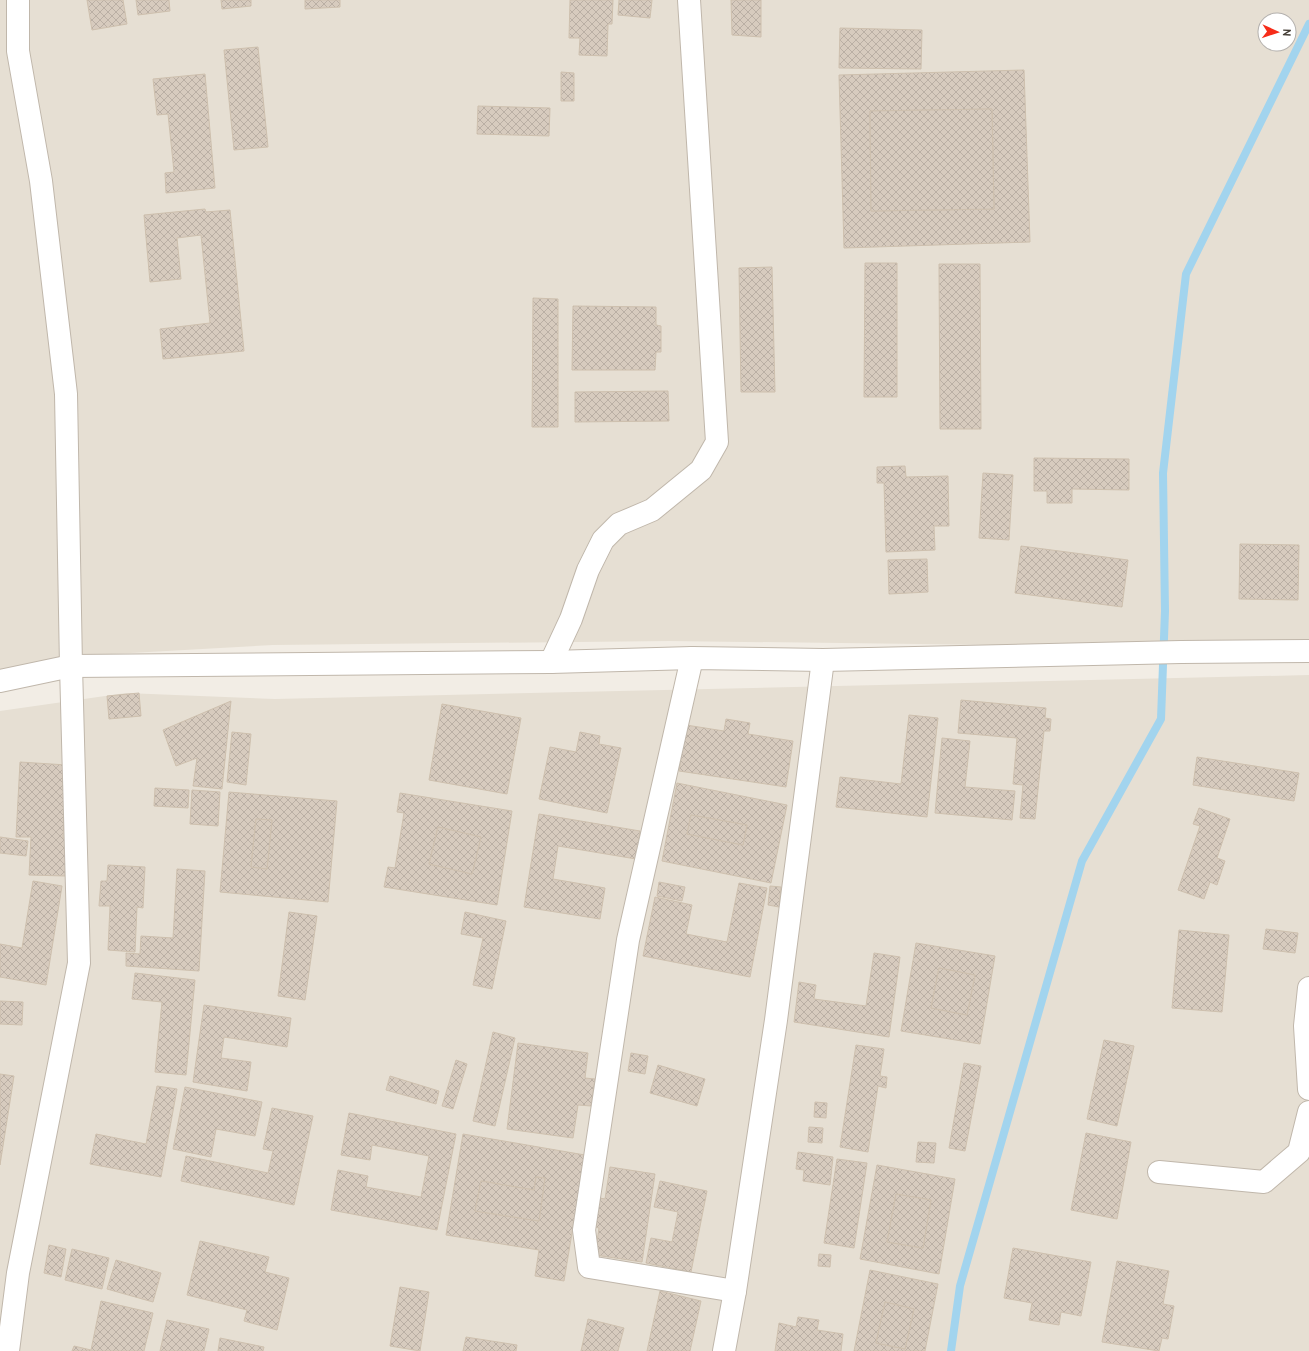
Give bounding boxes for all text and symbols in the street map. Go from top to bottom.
north arrow [1257,12,1297,52]
text: N [1280,29,1294,37]

